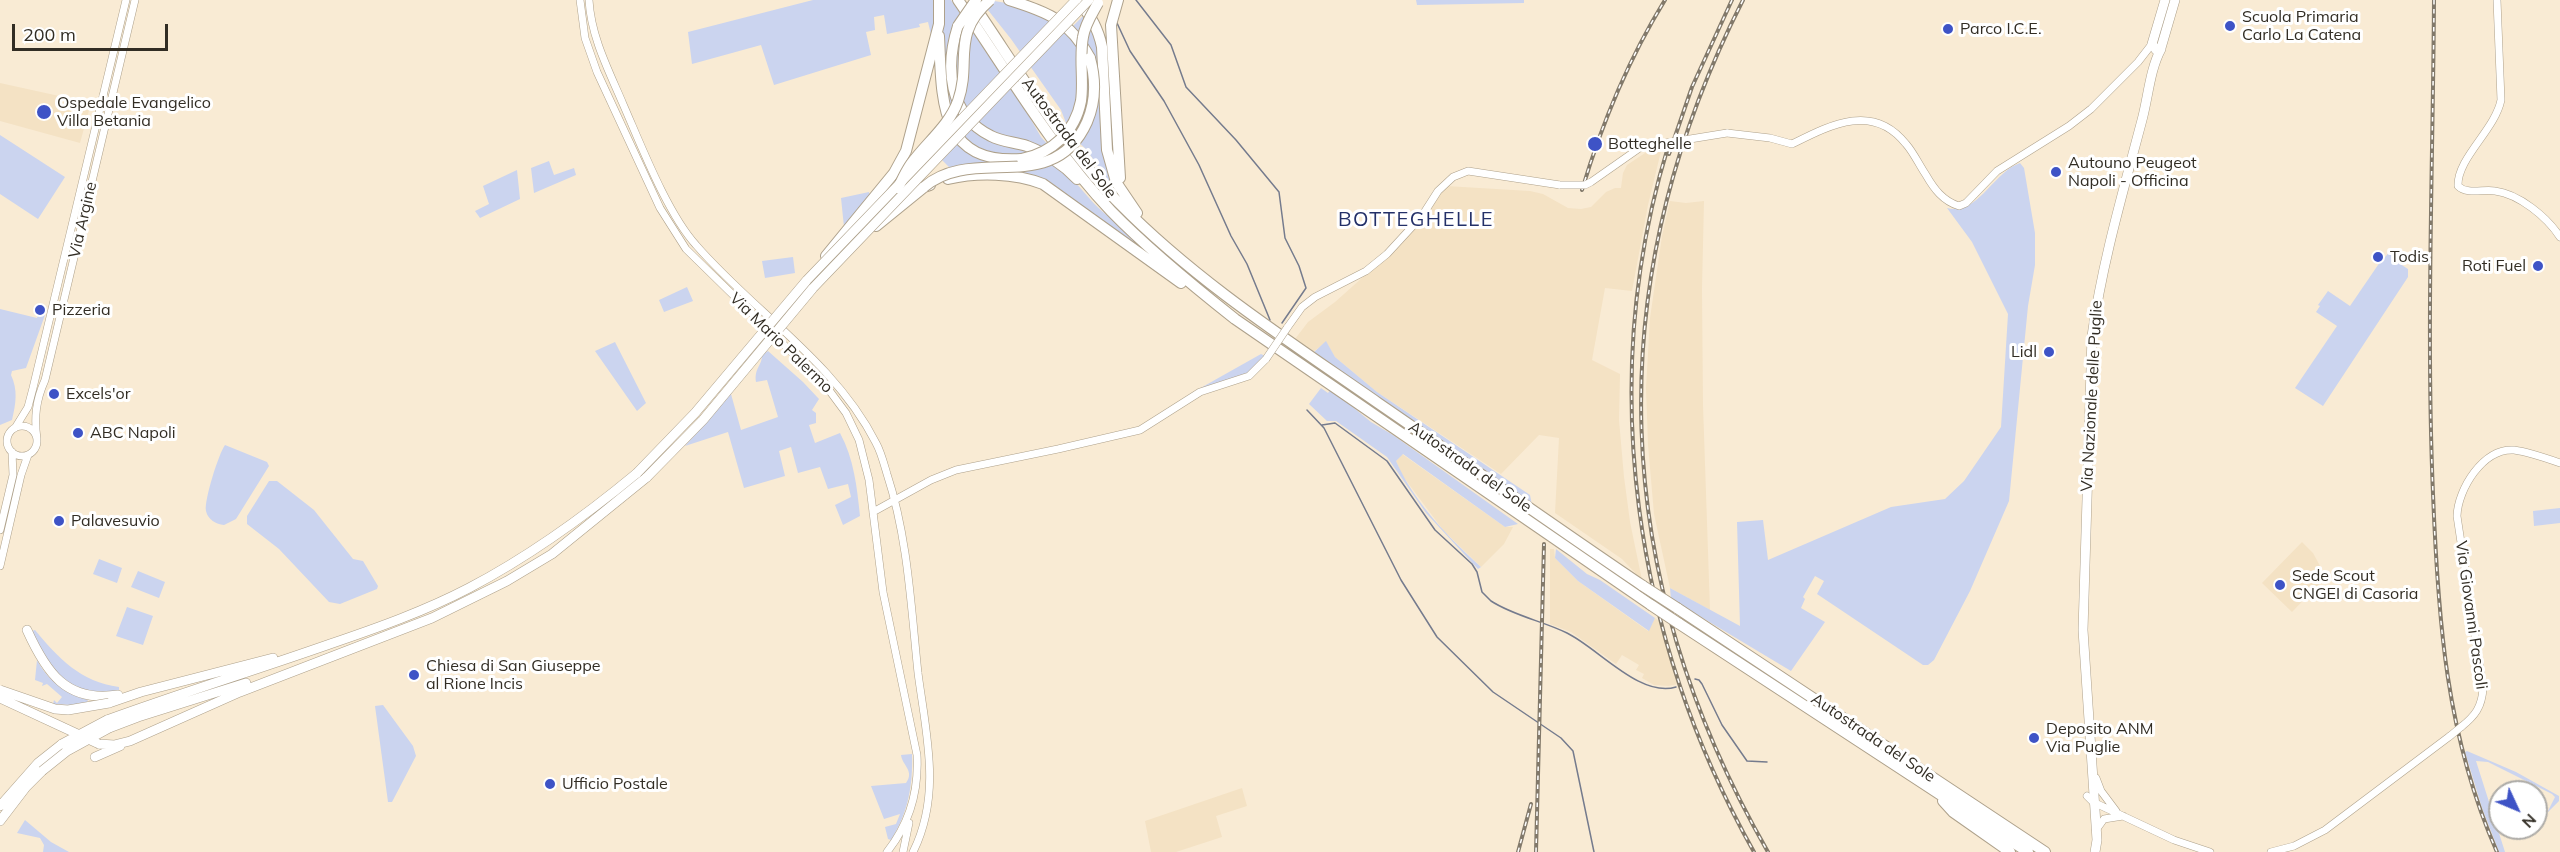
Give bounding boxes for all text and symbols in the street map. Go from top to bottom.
place label: Scuola Primaria Carlo La Catena [2242,7,2361,45]
scale bar [15,12,171,50]
place label: Parco I.C.E. [1960,19,2042,39]
marker: Scuola Primaria Carlo La Catena [2223,19,2237,33]
marker: Parco I.C.E. [1941,22,1955,36]
text: 200 m [23,23,76,46]
street label: Autostrada del Sole [1017,74,1121,202]
place label: Ospedale Evangelico Villa Betania [57,93,211,131]
marker: Ospedale Evangelico Villa Betania [35,103,53,121]
place label: Botteghelle [1608,134,1692,154]
marker: Botteghelle [1586,135,1604,153]
place label: Autouno Peugeot Napoli - Officina [2068,153,2197,191]
marker: Autouno Peugeot Napoli - Officina [2049,165,2063,179]
street label: Via Argine [65,180,101,260]
district label: BOTTEGHELLE [1338,208,1494,232]
place label: Todis [2390,247,2429,267]
marker: Todis [2371,250,2385,264]
place label: Roti Fuel [2462,256,2526,276]
marker: Roti Fuel [2531,259,2545,273]
street label: Via Mario Palermo [725,289,837,397]
place label: Pizzeria [52,300,111,320]
street label: Via Nazionale delle Puglie [2077,300,2107,492]
marker: Pizzeria [33,303,47,317]
place label: Lidl [2011,342,2037,362]
marker: Lidl [2042,345,2056,359]
place label: Excels'or [66,384,130,404]
marker: Excels'or [47,387,61,401]
street label: Autostrada del Sole [1405,417,1535,517]
place label: ABC Napoli [90,423,176,443]
marker: ABC Napoli [71,426,85,440]
place label: Palavesuvio [71,511,160,531]
marker: Palavesuvio [52,514,66,528]
street label: Via Giovanni Pascoli [2451,539,2491,691]
place label: Sede Scout CNGEI di Casoria [2292,566,2418,604]
marker: Sede Scout CNGEI di Casoria [2273,578,2287,592]
place label: Chiesa di San Giuseppe al Rione Incis [426,656,601,694]
marker: Chiesa di San Giuseppe al Rione Incis [407,668,421,682]
street label: Autostrada del Sole [1807,689,1939,787]
place label: Deposito ANM Via Puglie [2046,719,2153,757]
marker: Deposito ANM Via Puglie [2027,731,2041,745]
place label: Ufficio Postale [562,774,668,794]
marker: Ufficio Postale [543,777,557,791]
north arrow [2488,780,2548,840]
text: N [2518,810,2541,832]

